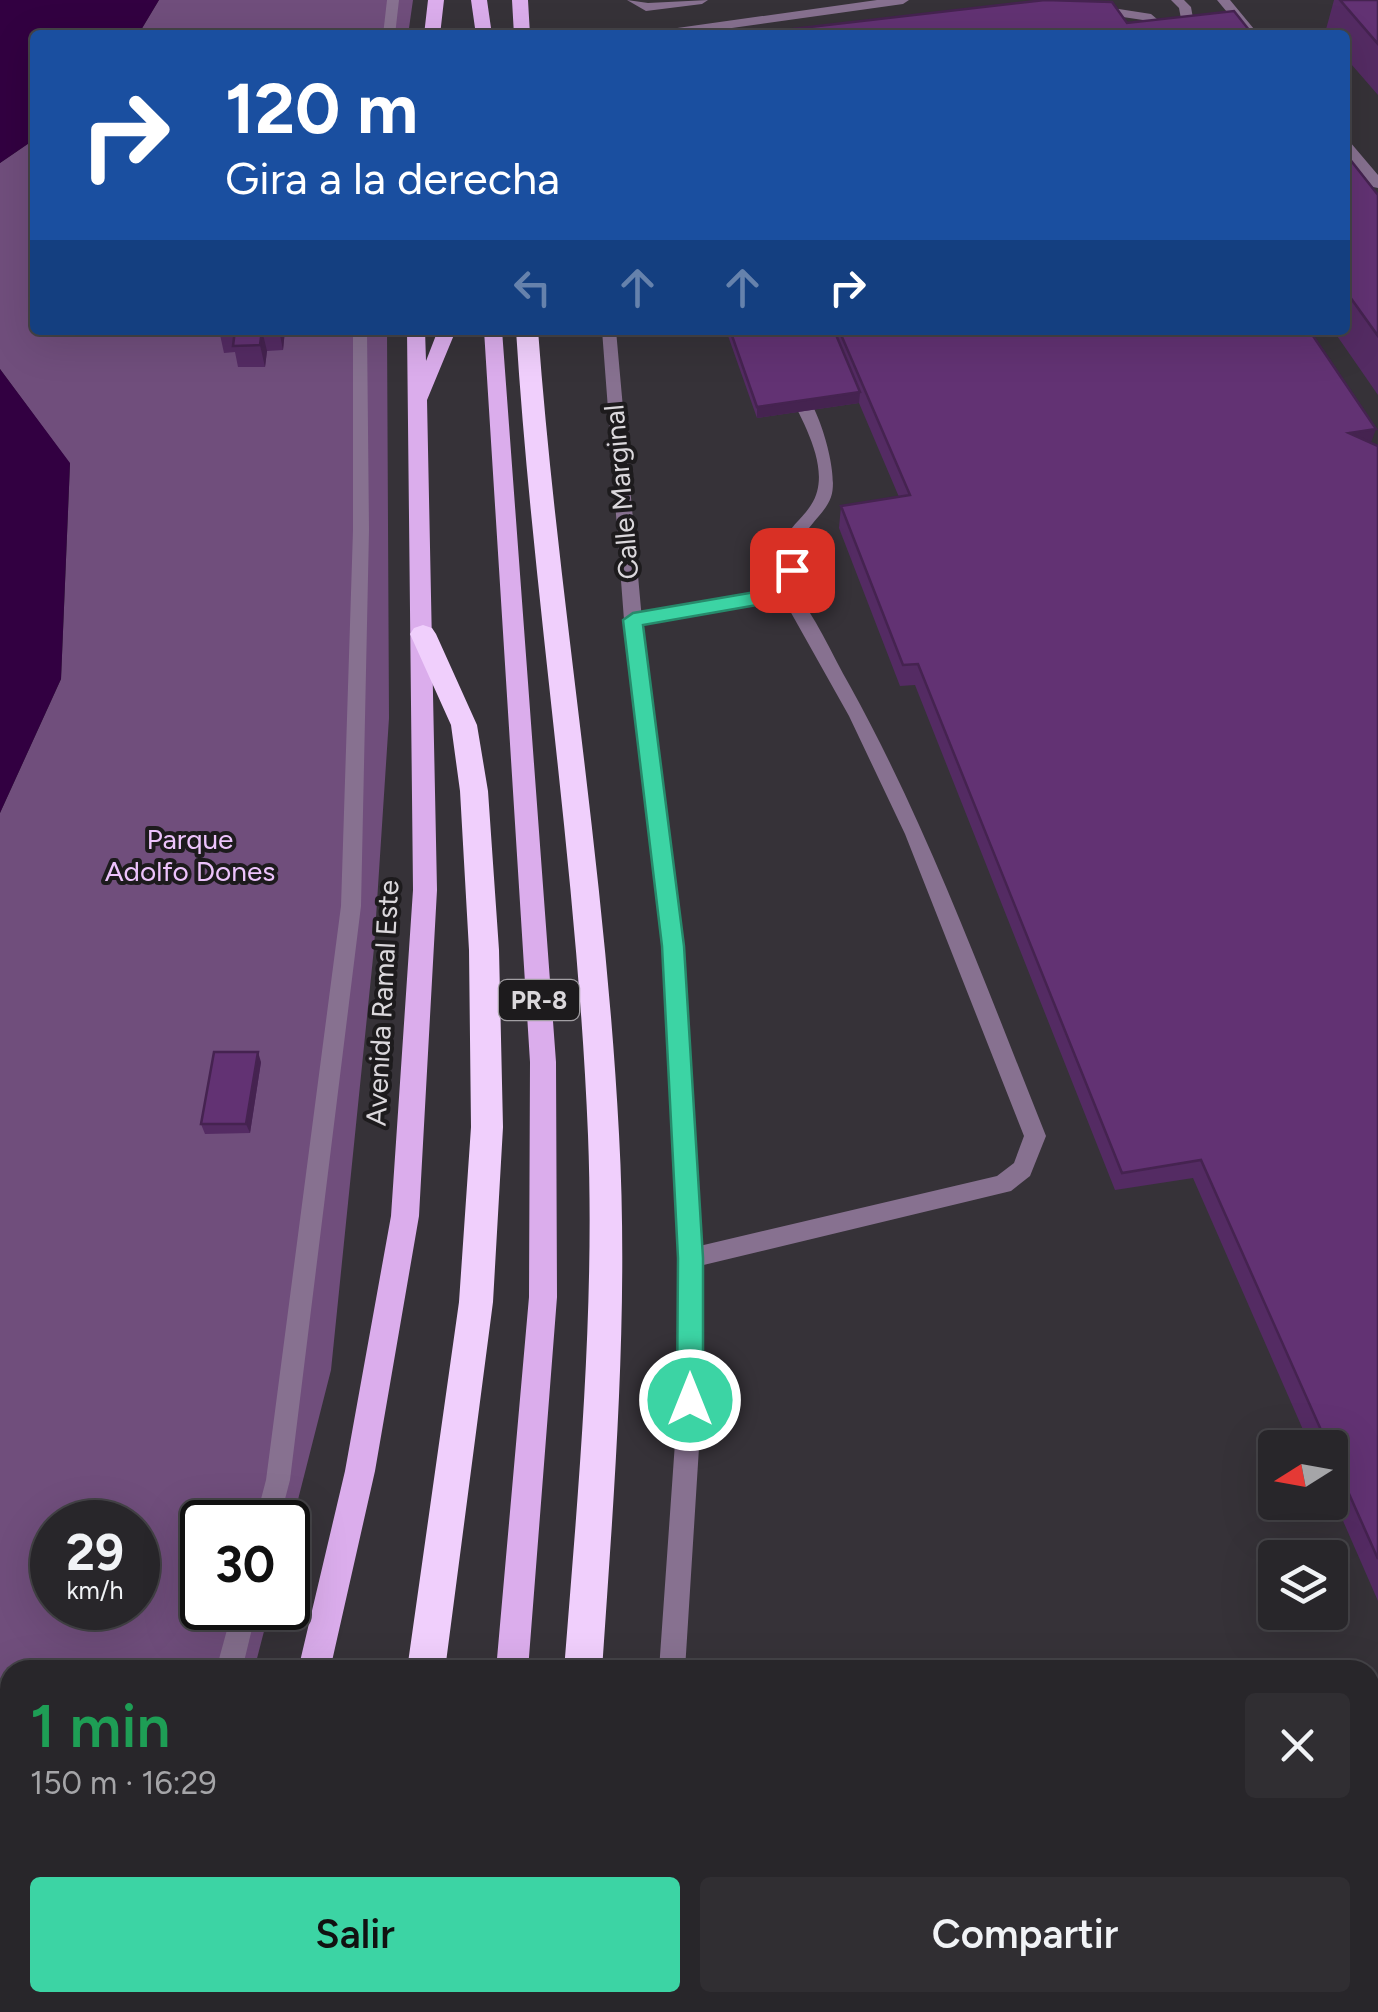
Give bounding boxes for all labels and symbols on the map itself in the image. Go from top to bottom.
street label: Calle Marginal [596,403,646,581]
pin [750,528,835,613]
park label: Parque Adolfo Dones [105,822,275,888]
street label: Avenida Ramal Este [359,879,405,1127]
road number: PR-8 [499,980,579,1020]
position arrow [638,1348,742,1452]
north arrow [1258,1430,1348,1520]
speed limit sign: 30 [180,1500,310,1630]

